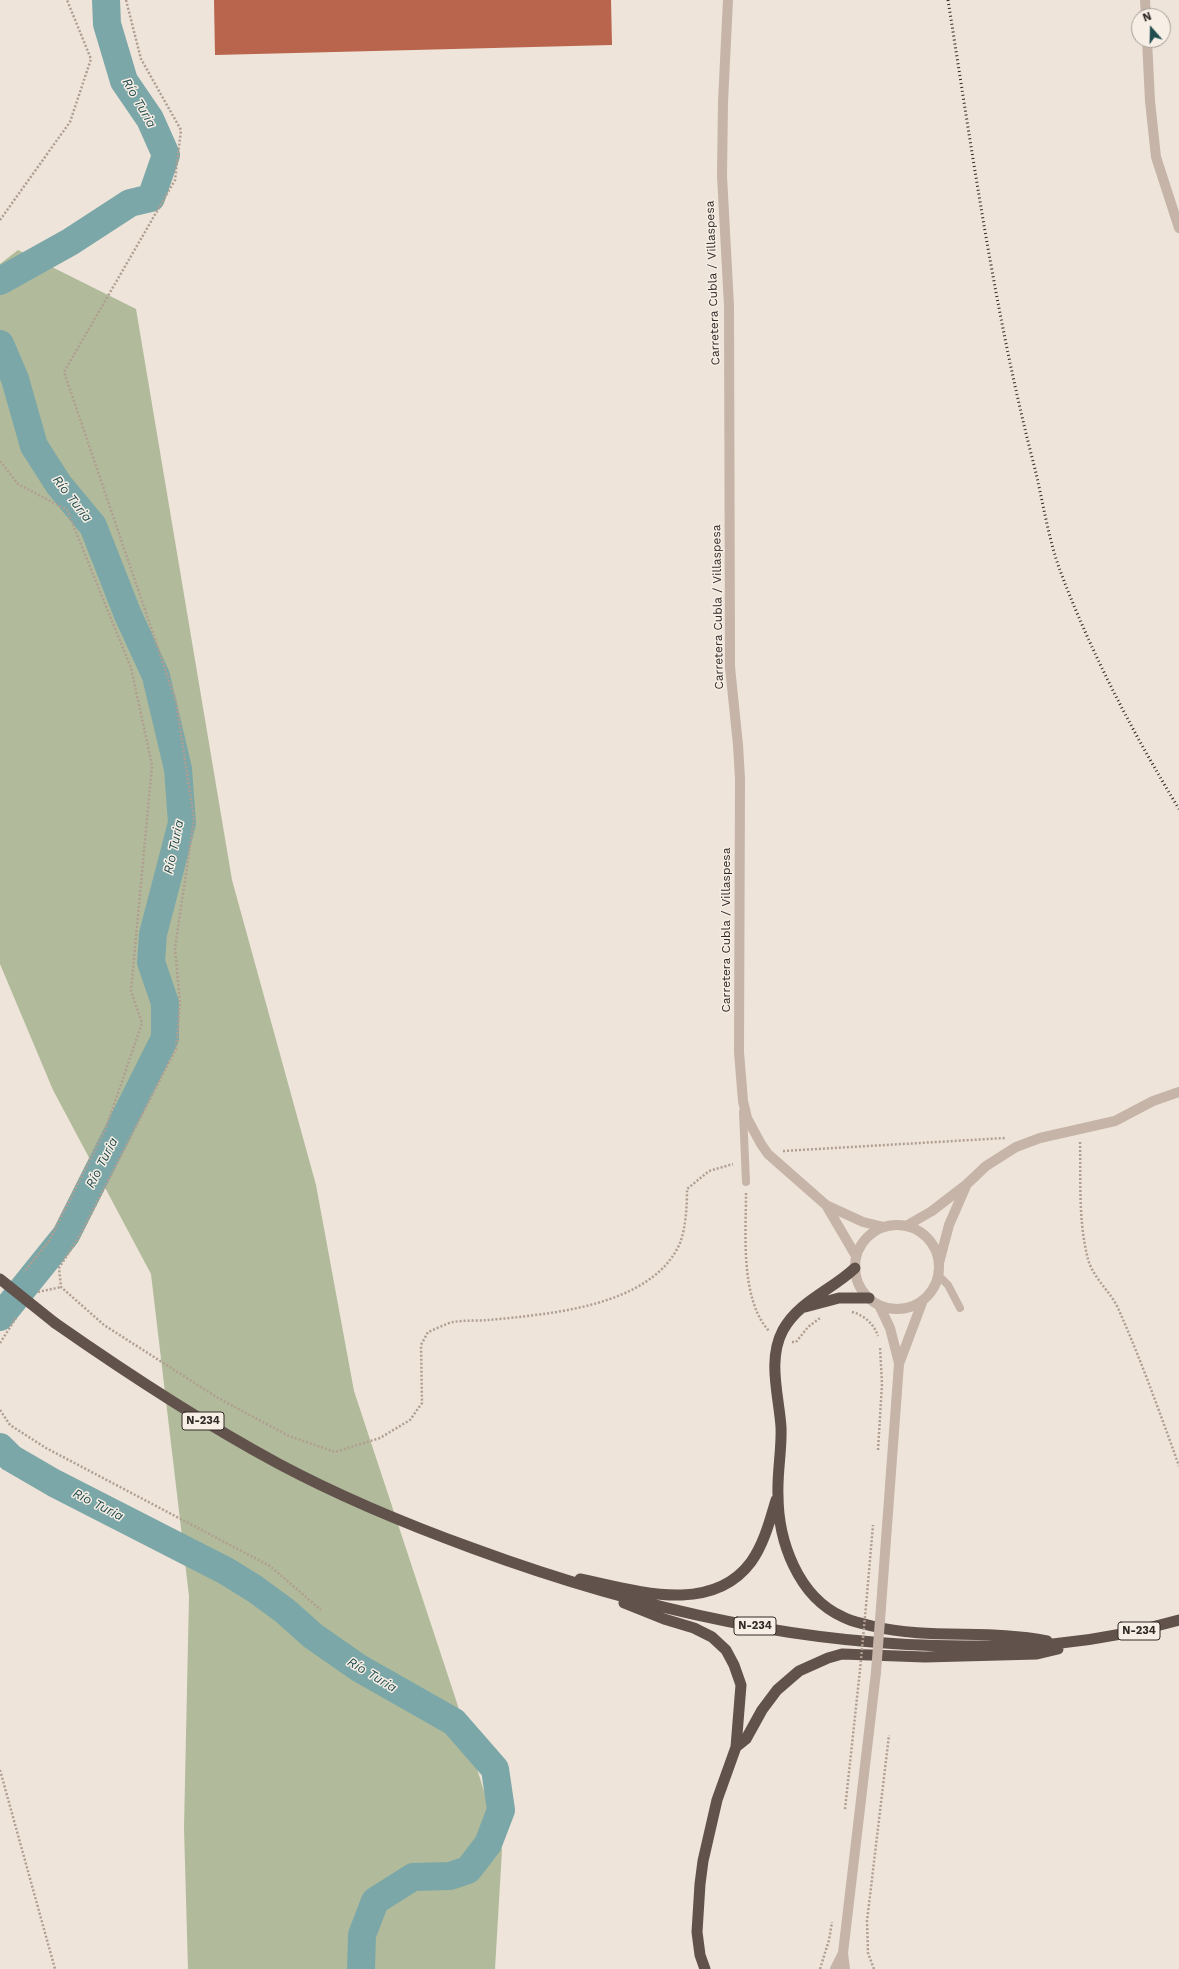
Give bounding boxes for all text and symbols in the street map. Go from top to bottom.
north arrow [1131,8,1171,48]
text: N [1141,10,1153,25]
water label: Río Turia [119,75,159,131]
street label: Carretera Cubla / Villaspesa [703,200,723,366]
water label: Río Turia [49,473,95,525]
street label: Carretera Cubla / Villaspesa [709,524,727,690]
water label: Río Turia [161,819,187,875]
street label: Carretera Cubla / Villaspesa [719,848,733,1012]
water label: Río Turia [83,1135,121,1191]
road number: N-234 [182,1412,224,1430]
water label: Río Turia [70,1486,126,1524]
road number: N-234 [734,1617,776,1635]
road number: N-234 [1118,1622,1160,1640]
water label: Río Turia [345,1654,399,1696]

